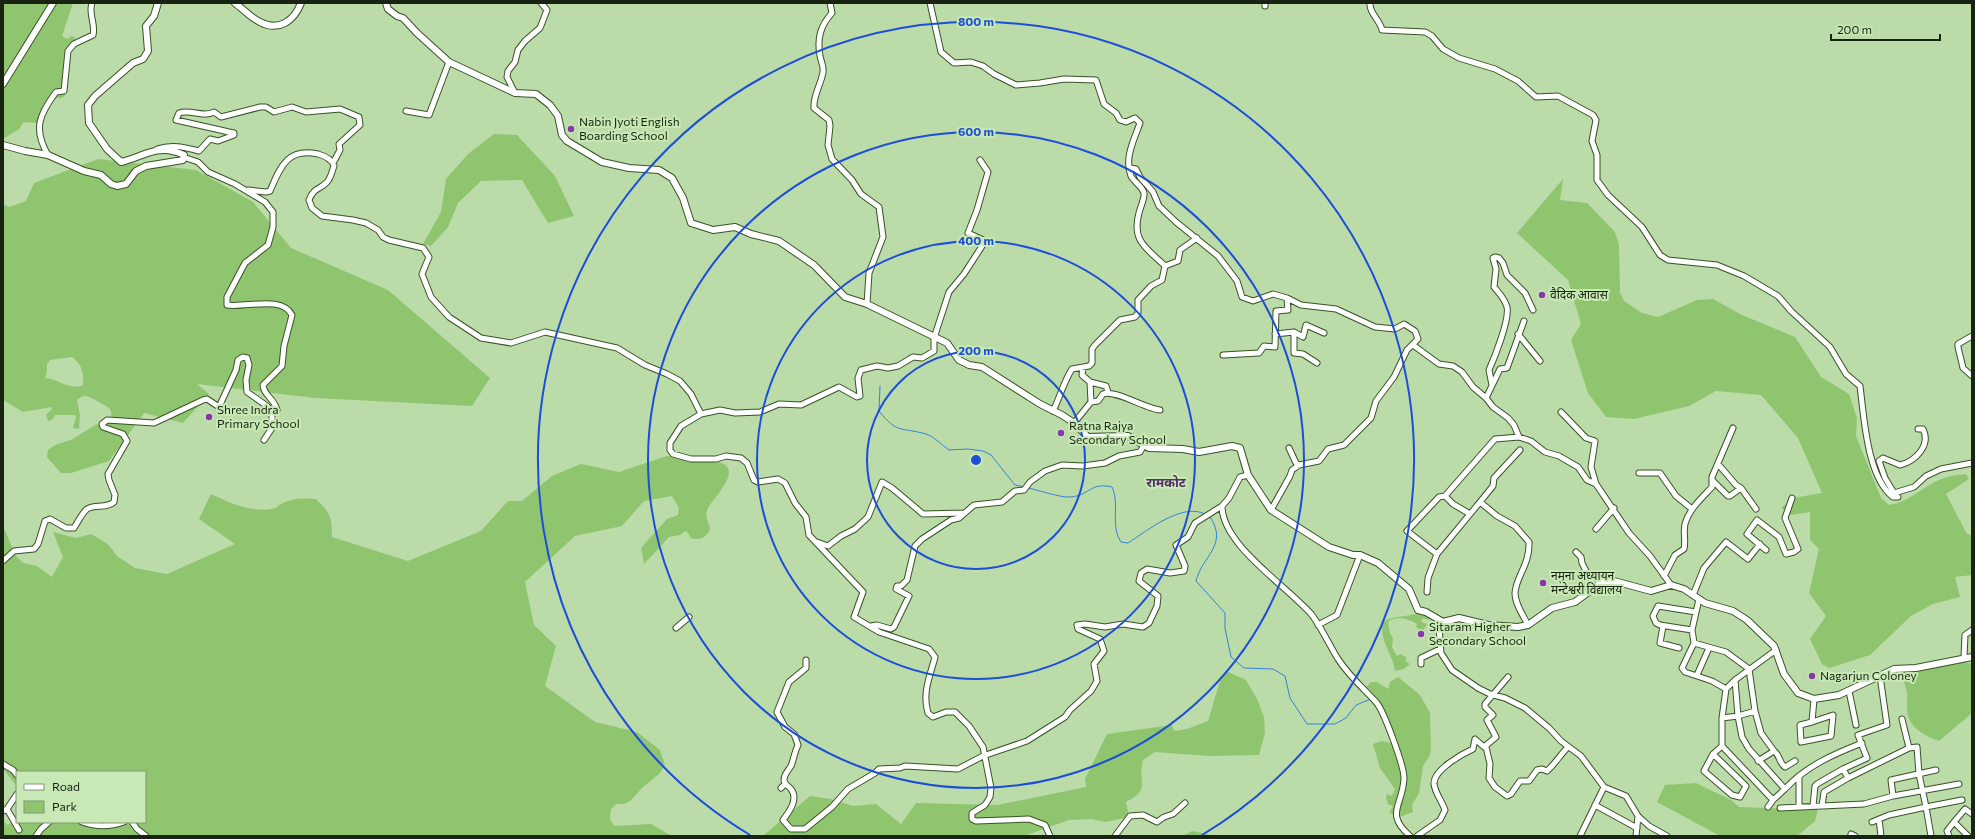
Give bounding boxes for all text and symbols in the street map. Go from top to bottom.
text: 800 m [958,14,994,28]
scale bar [1831,16,1940,42]
text: 200 m [1837,22,1872,36]
place label: Nabin Jyoti English Boarding School [579,114,680,142]
marker: Nabin Jyoti English Boarding School [566,124,576,134]
text: 600 m [958,124,994,138]
text: 400 m [958,233,994,247]
place label: वैदिक आवास [1550,287,1609,301]
marker: वैदिक आवास [1537,290,1547,300]
text: 200 m [958,343,994,357]
place label: Shree Indra Primary School [217,402,300,430]
marker: Shree Indra Primary School [204,412,214,422]
place label: Ratna Rajya Secondary School [1069,418,1166,446]
marker: Ratna Rajya Secondary School [1056,428,1066,438]
centre of rings [969,453,983,467]
district label: रामकोट [1146,474,1187,490]
place label: नमुना अध्यायन मन्टेश्वरी विद्यालय [1551,568,1623,596]
marker: नमुना अध्यायन मन्टेश्वरी विद्यालय [1538,578,1548,588]
place label: Sitaram Higher Secondary School [1429,619,1526,647]
marker: Sitaram Higher Secondary School [1416,629,1426,639]
place label: Nagarjun Coloney [1820,668,1917,682]
marker: Nagarjun Coloney [1807,671,1817,681]
legend [16,771,146,823]
text: Road [52,779,80,793]
text: Park [52,799,78,813]

